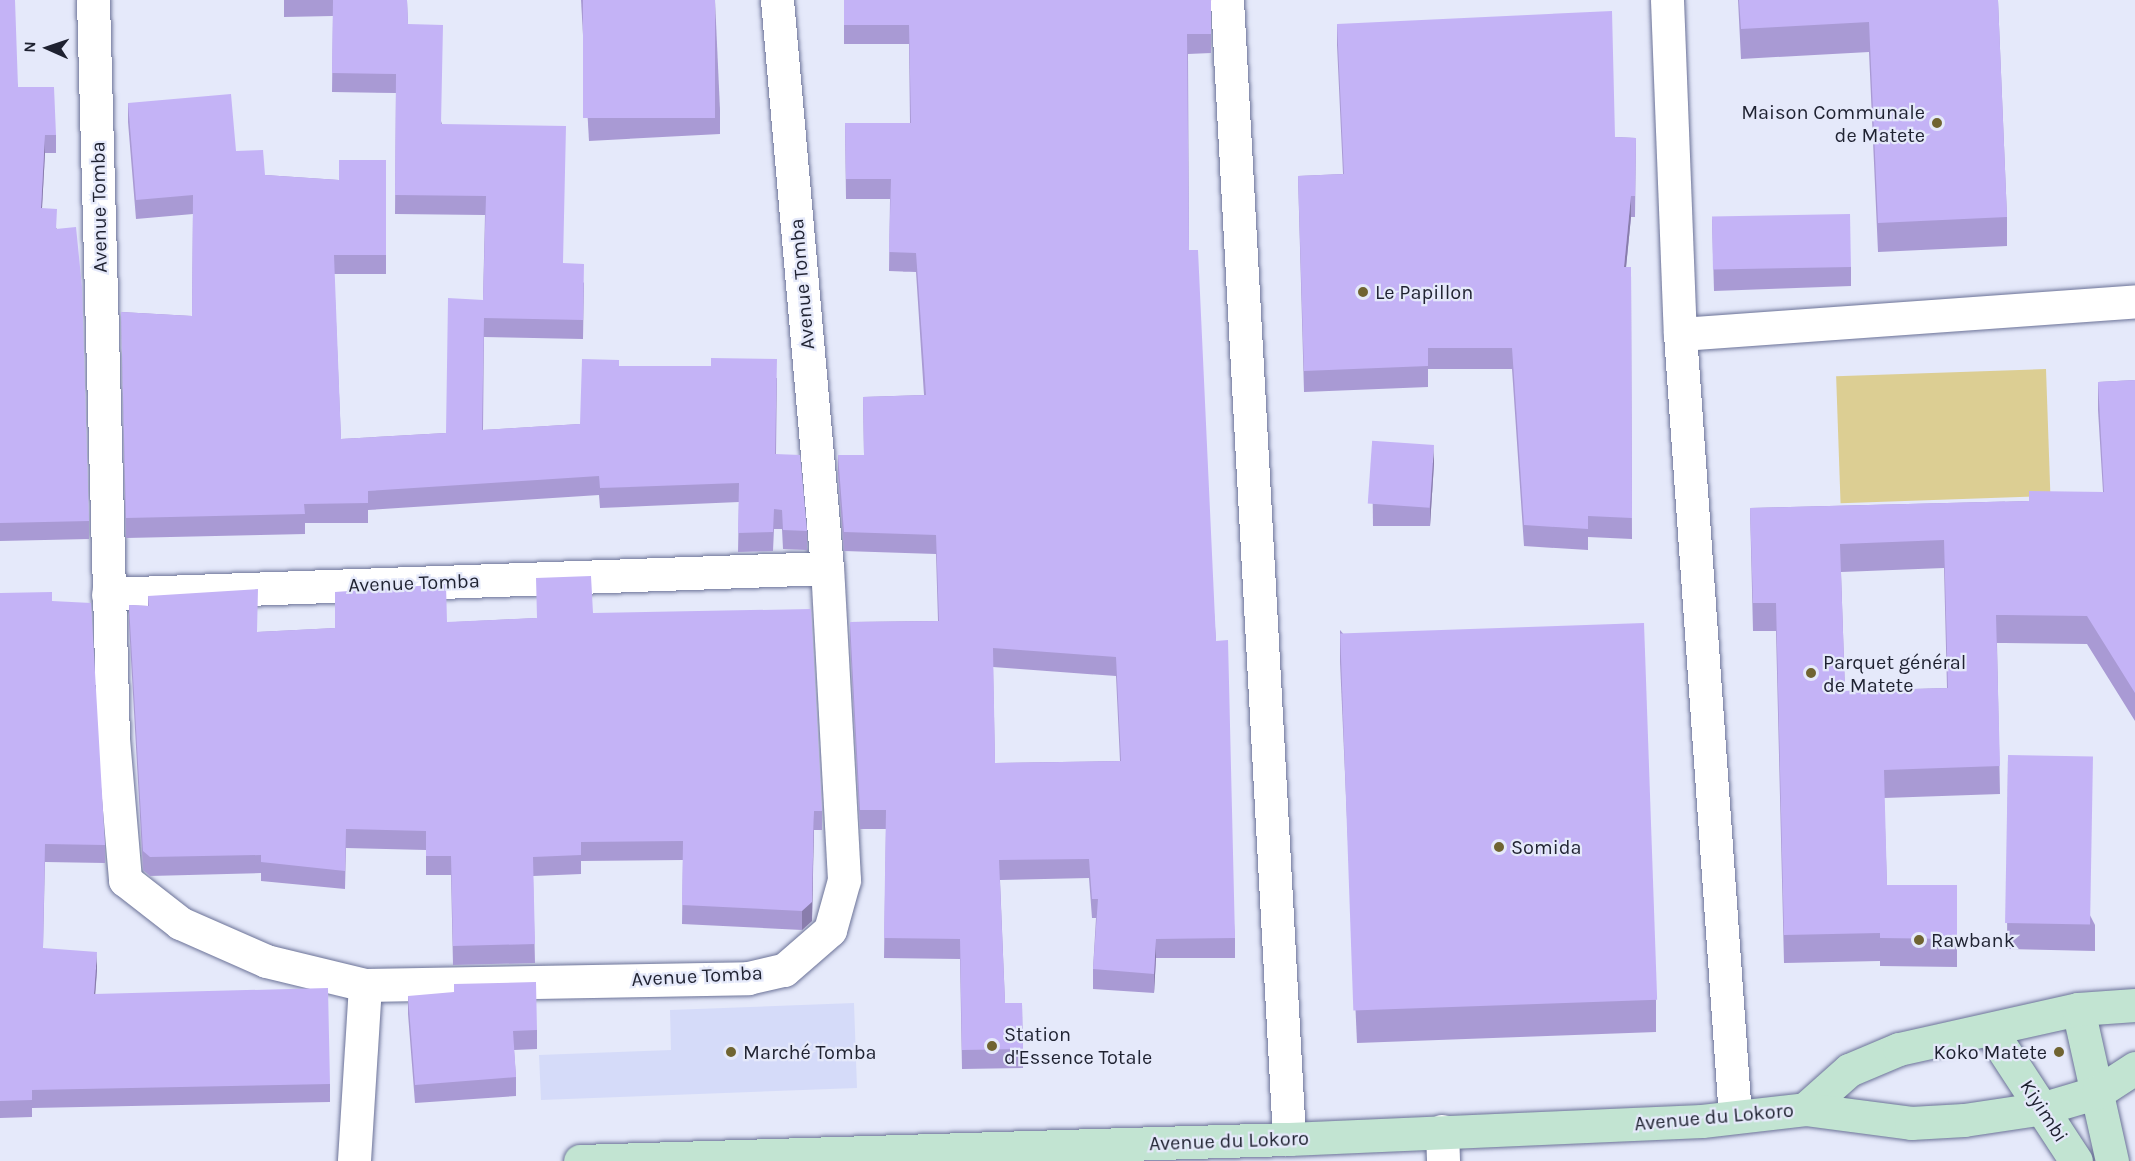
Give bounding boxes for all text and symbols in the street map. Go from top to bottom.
north arrow [18,18,78,78]
text: N [20,41,39,53]
place label: Maison Communale de Matete [1741,100,1925,147]
marker: Maison Communale de Matete [1930,116,1944,130]
street label: Avenue Tomba [86,141,112,273]
street label: Avenue Tomba [784,217,820,351]
place label: Le Papillon [1375,280,1473,304]
marker: Le Papillon [1356,285,1370,299]
street label: Avenue Tomba [348,569,480,597]
place label: Parquet général de Matete [1823,650,1966,697]
marker: Parquet général de Matete [1804,666,1818,680]
place label: Somida [1511,835,1582,859]
marker: Somida [1492,840,1506,854]
place label: Rawbank [1931,928,2015,952]
marker: Rawbank [1912,933,1926,947]
street label: Avenue Tomba [631,961,763,991]
place label: Station d'Essence Totale [1004,1022,1152,1069]
marker: Station d'Essence Totale [985,1039,999,1053]
place label: Marché Tomba [743,1040,877,1064]
place label: Koko Matete [1933,1040,2047,1064]
marker: Marché Tomba [724,1045,738,1059]
marker: Koko Matete [2052,1045,2066,1059]
street label: Kiyimbi [2015,1075,2073,1147]
street label: Avenue du Lokoro [1633,1098,1795,1136]
street label: Avenue du Lokoro [1149,1126,1309,1156]

